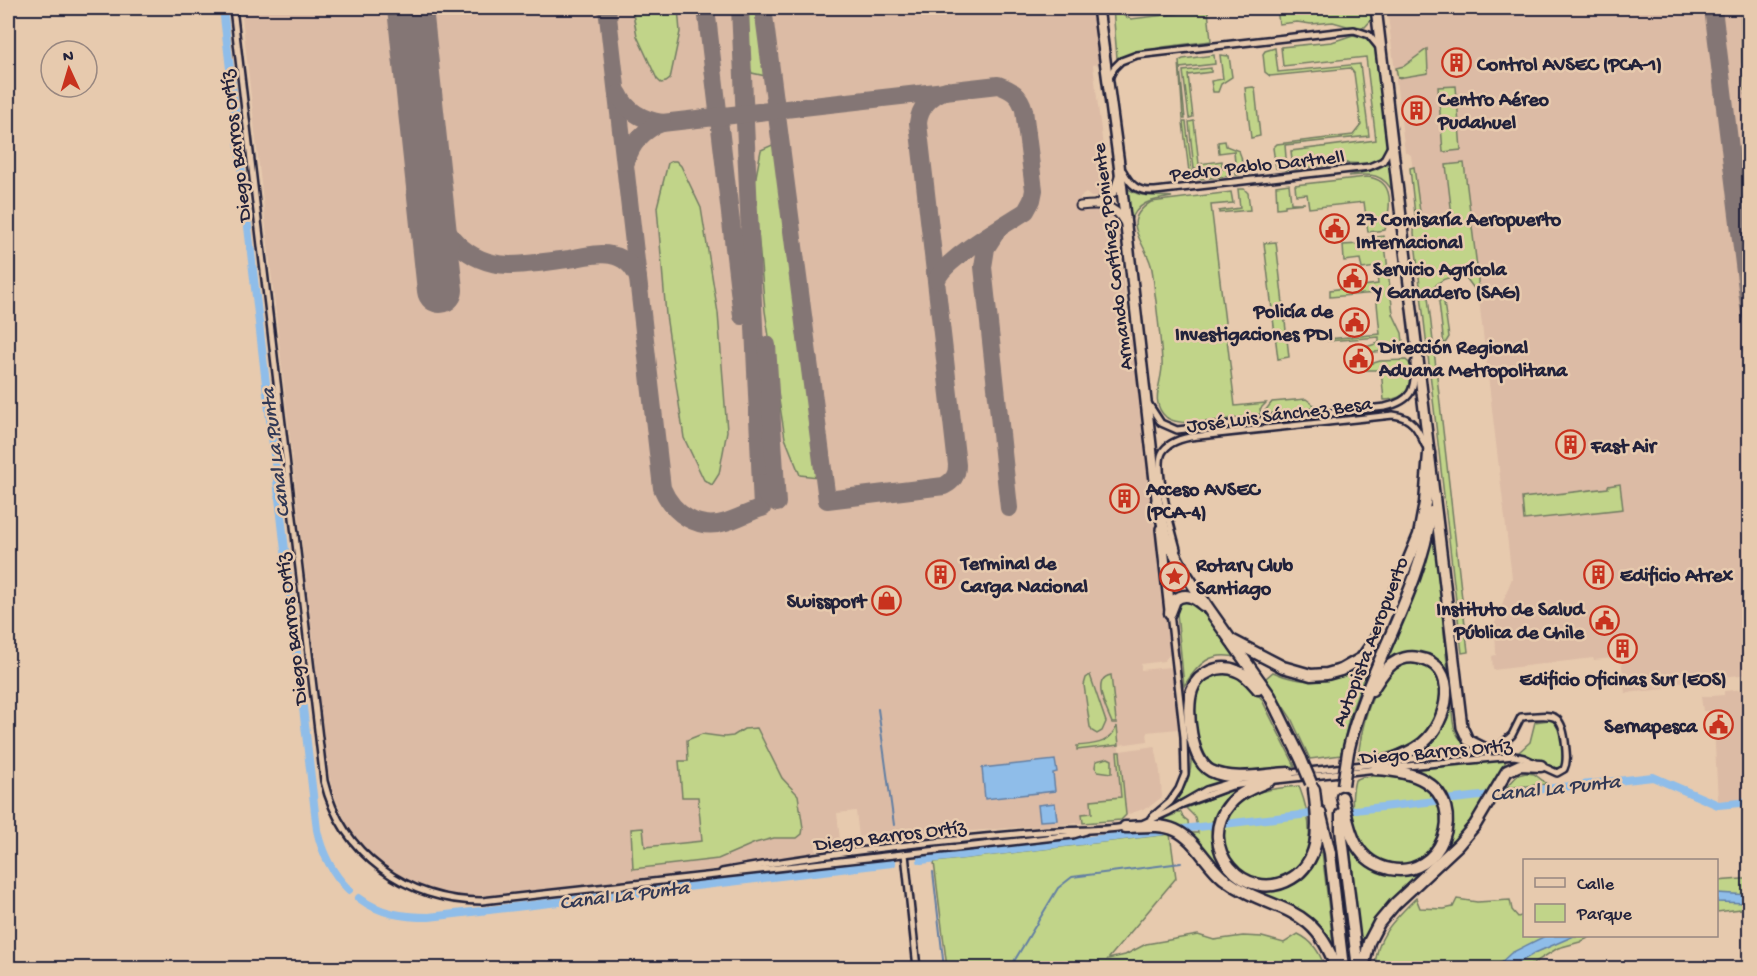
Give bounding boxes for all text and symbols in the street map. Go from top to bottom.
north arrow [39,39,99,99]
building icon: Control AVSEC (PCA-1) [1440,47,1472,79]
text: N [62,48,75,67]
place label: Control AVSEC (PCA-1) [1476,55,1662,78]
street label: Diego Barros Ortíz [217,67,258,225]
place label: Centro Aéreo Pudahuel [1437,90,1550,136]
building icon: Centro Aéreo Pudahuel [1401,94,1433,126]
street label: Armando Cortínez Poniente [1089,141,1140,371]
street label: Pedro Pablo Dartnell [1168,147,1346,188]
place label: 27 Comisaría Aeropuerto Internacional [1356,210,1562,256]
public building icon: 27 Comisaría Aeropuerto Internacional [1319,213,1351,245]
place label: Servicio Agrícola Y Ganadero (SAG) [1371,260,1521,306]
public building icon: Servicio Agrícola Y Ganadero (SAG) [1336,263,1368,295]
place label: Policía de Investigaciones PDI [1175,302,1334,348]
public building icon: Policía de Investigaciones PDI [1338,306,1370,338]
place label: Dirección Regional Aduana Metropolitana [1377,338,1568,384]
public building icon: Dirección Regional Aduana Metropolitana [1342,342,1374,374]
water label: Canal La Punta [257,385,298,519]
street label: José Luis Sánchez Besa [1185,394,1374,439]
building icon: Fast Air [1554,429,1586,461]
place label: Fast Air [1590,437,1658,460]
place label: Acceso AVSEC (PCA-4) [1145,480,1262,526]
building icon: Acceso AVSEC (PCA-4) [1109,483,1141,515]
street label: Diego Barros Ortíz [273,550,314,708]
place label: Terminal de Carga Nacional [959,554,1089,600]
street label: Autopista Aeropuerto [1329,554,1415,730]
place label: Rotary Club Santiago [1195,556,1293,602]
building icon: Terminal de Carga Nacional [924,558,956,590]
building icon: Edificio Atrex [1583,558,1615,590]
place icon: Rotary Club Santiago [1159,560,1191,592]
place label: Edificio Atrex [1620,565,1734,589]
shop icon: Swissport [871,584,903,616]
place label: Swissport [787,592,868,615]
place label: Instituto de Salud Pública de Chile [1436,600,1586,646]
public building icon: Instituto de Salud Pública de Chile [1589,604,1621,636]
building icon: Edificio Oficinas Sur (EOS) [1607,632,1639,664]
place label: Edificio Oficinas Sur (EOS) [1519,669,1727,693]
public building icon: Sernapesca [1702,709,1734,741]
place label: Sernapesca [1604,717,1698,740]
street label: Diego Barros Ortíz [1357,735,1514,772]
water label: Canal La Punta [1489,771,1623,810]
street label: Diego Barros Ortíz [811,817,969,858]
legend [1523,859,1718,937]
text: Calle [1577,875,1615,896]
water label: Canal La Punta [558,877,692,918]
text: Parque [1576,905,1633,926]

